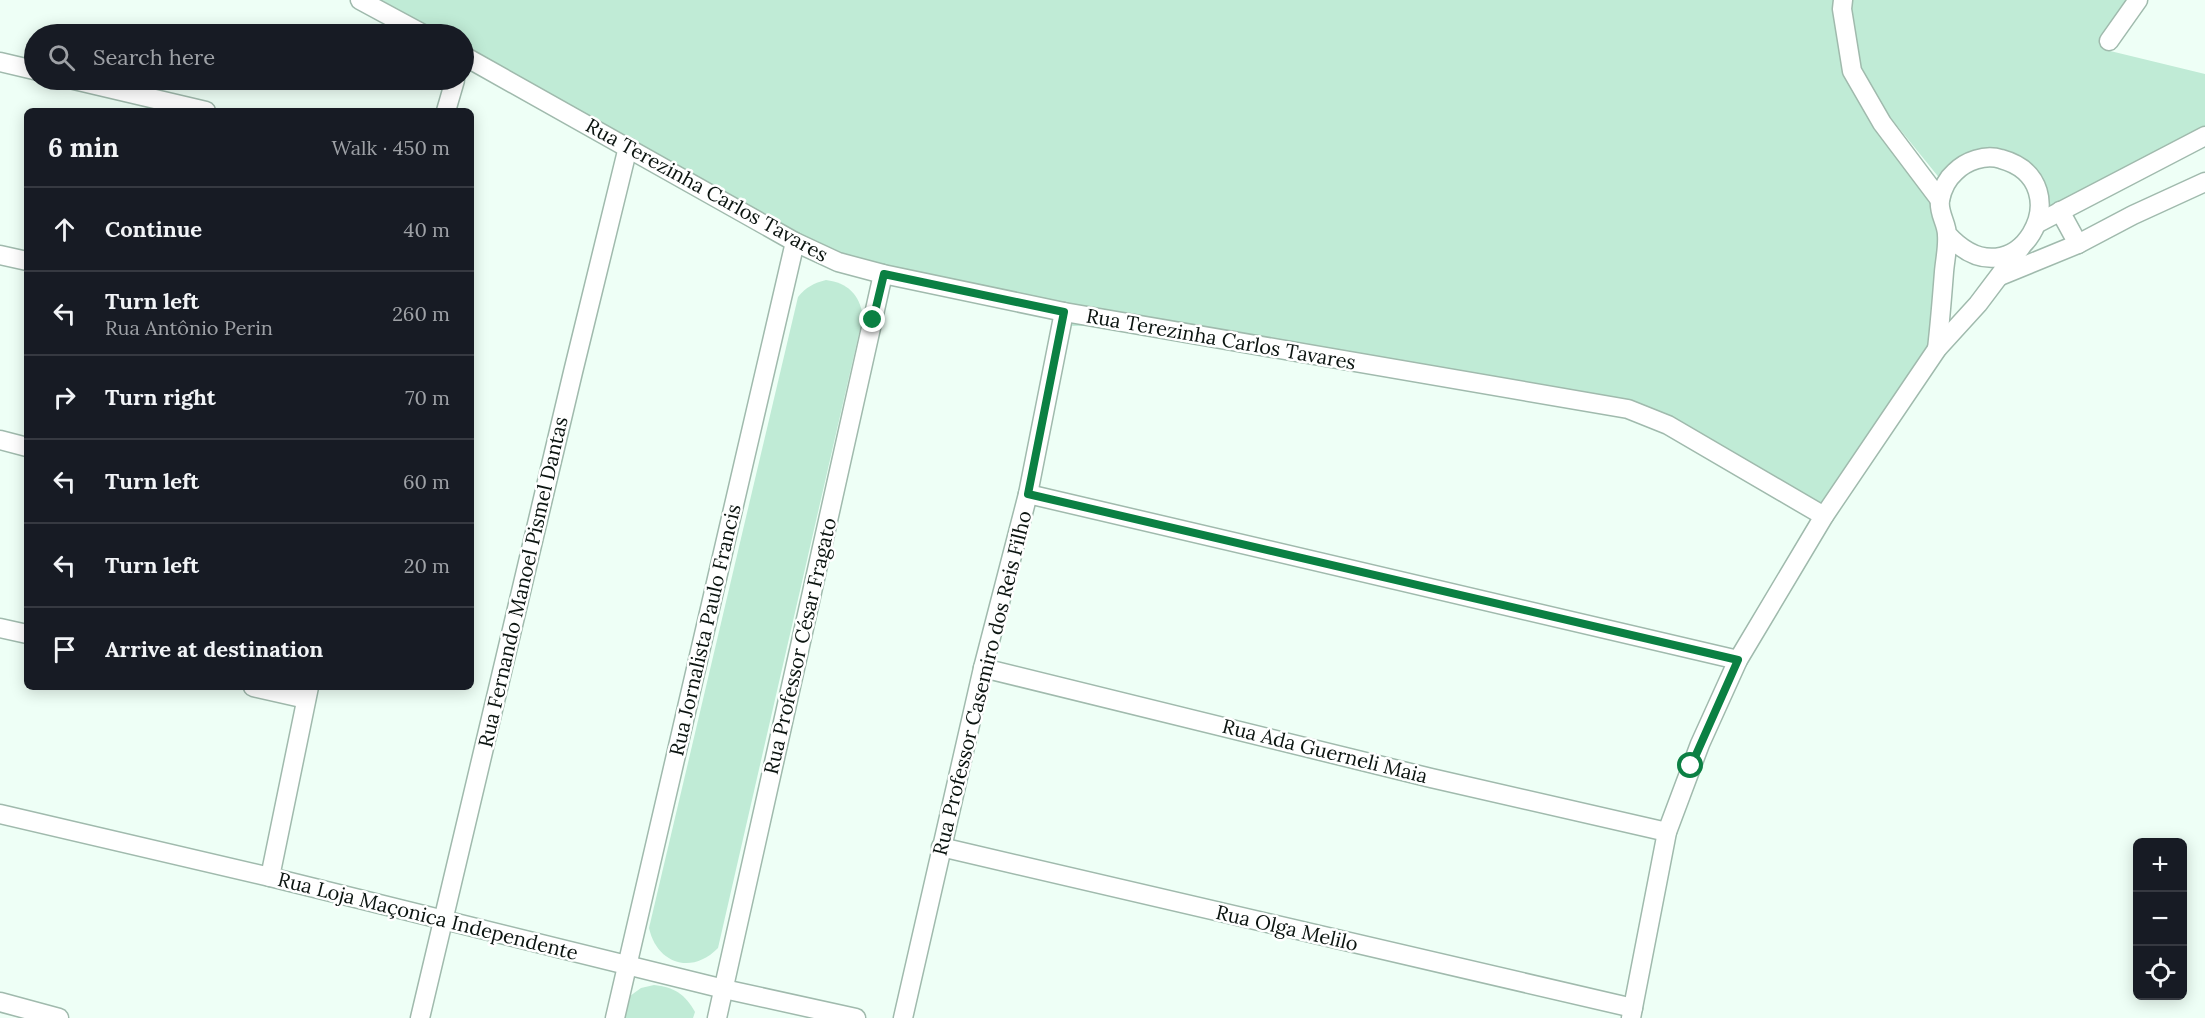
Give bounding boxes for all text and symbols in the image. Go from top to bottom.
search box [24,24,474,90]
icon: search [45,41,78,74]
text: Search here [93,43,215,71]
street label: Rua Terezinha Carlos Tavares [582,112,833,267]
text: 6 min [48,131,119,164]
text: Walk · 450 m [332,135,450,160]
icon: ahead [48,213,81,246]
text: Continue [105,215,202,243]
text: 40 m [404,217,450,242]
text: Turn left [105,287,199,315]
icon: left [48,297,81,330]
text: 260 m [392,301,450,326]
street label: Rua Terezinha Carlos Tavares [1084,302,1358,375]
route end [859,306,885,332]
text: Rua Antônio Perin [105,315,273,340]
icon: right [48,381,81,414]
text: Turn right [105,383,216,411]
text: 70 m [405,385,450,410]
street label: Rua Fernando Manoel Pismel Dantas [472,414,573,750]
icon: left [48,465,81,498]
text: Turn left [105,467,199,495]
text: 60 m [403,469,450,494]
street label: Rua Jornalista Paulo Francis [663,502,746,758]
street label: Rua Professor Casemiro dos Reis Filho [927,508,1037,858]
street label: Rua Professor César Fragato [758,515,841,777]
icon: left [48,549,81,582]
text: Turn left [105,551,199,579]
text: 20 m [404,553,450,578]
icon: arrive [48,633,81,666]
text: Arrive at destination [105,635,323,663]
street label: Rua Ada Guerneli Maia [1220,713,1430,788]
route start [1677,752,1703,778]
map controls [2133,838,2187,1000]
button: + [2133,838,2187,892]
street label: Rua Loja Maçonica Independente [275,866,581,965]
button: − [2133,892,2187,946]
street label: Rua Olga Melilo [1214,899,1361,956]
button: locate [2133,946,2187,1000]

